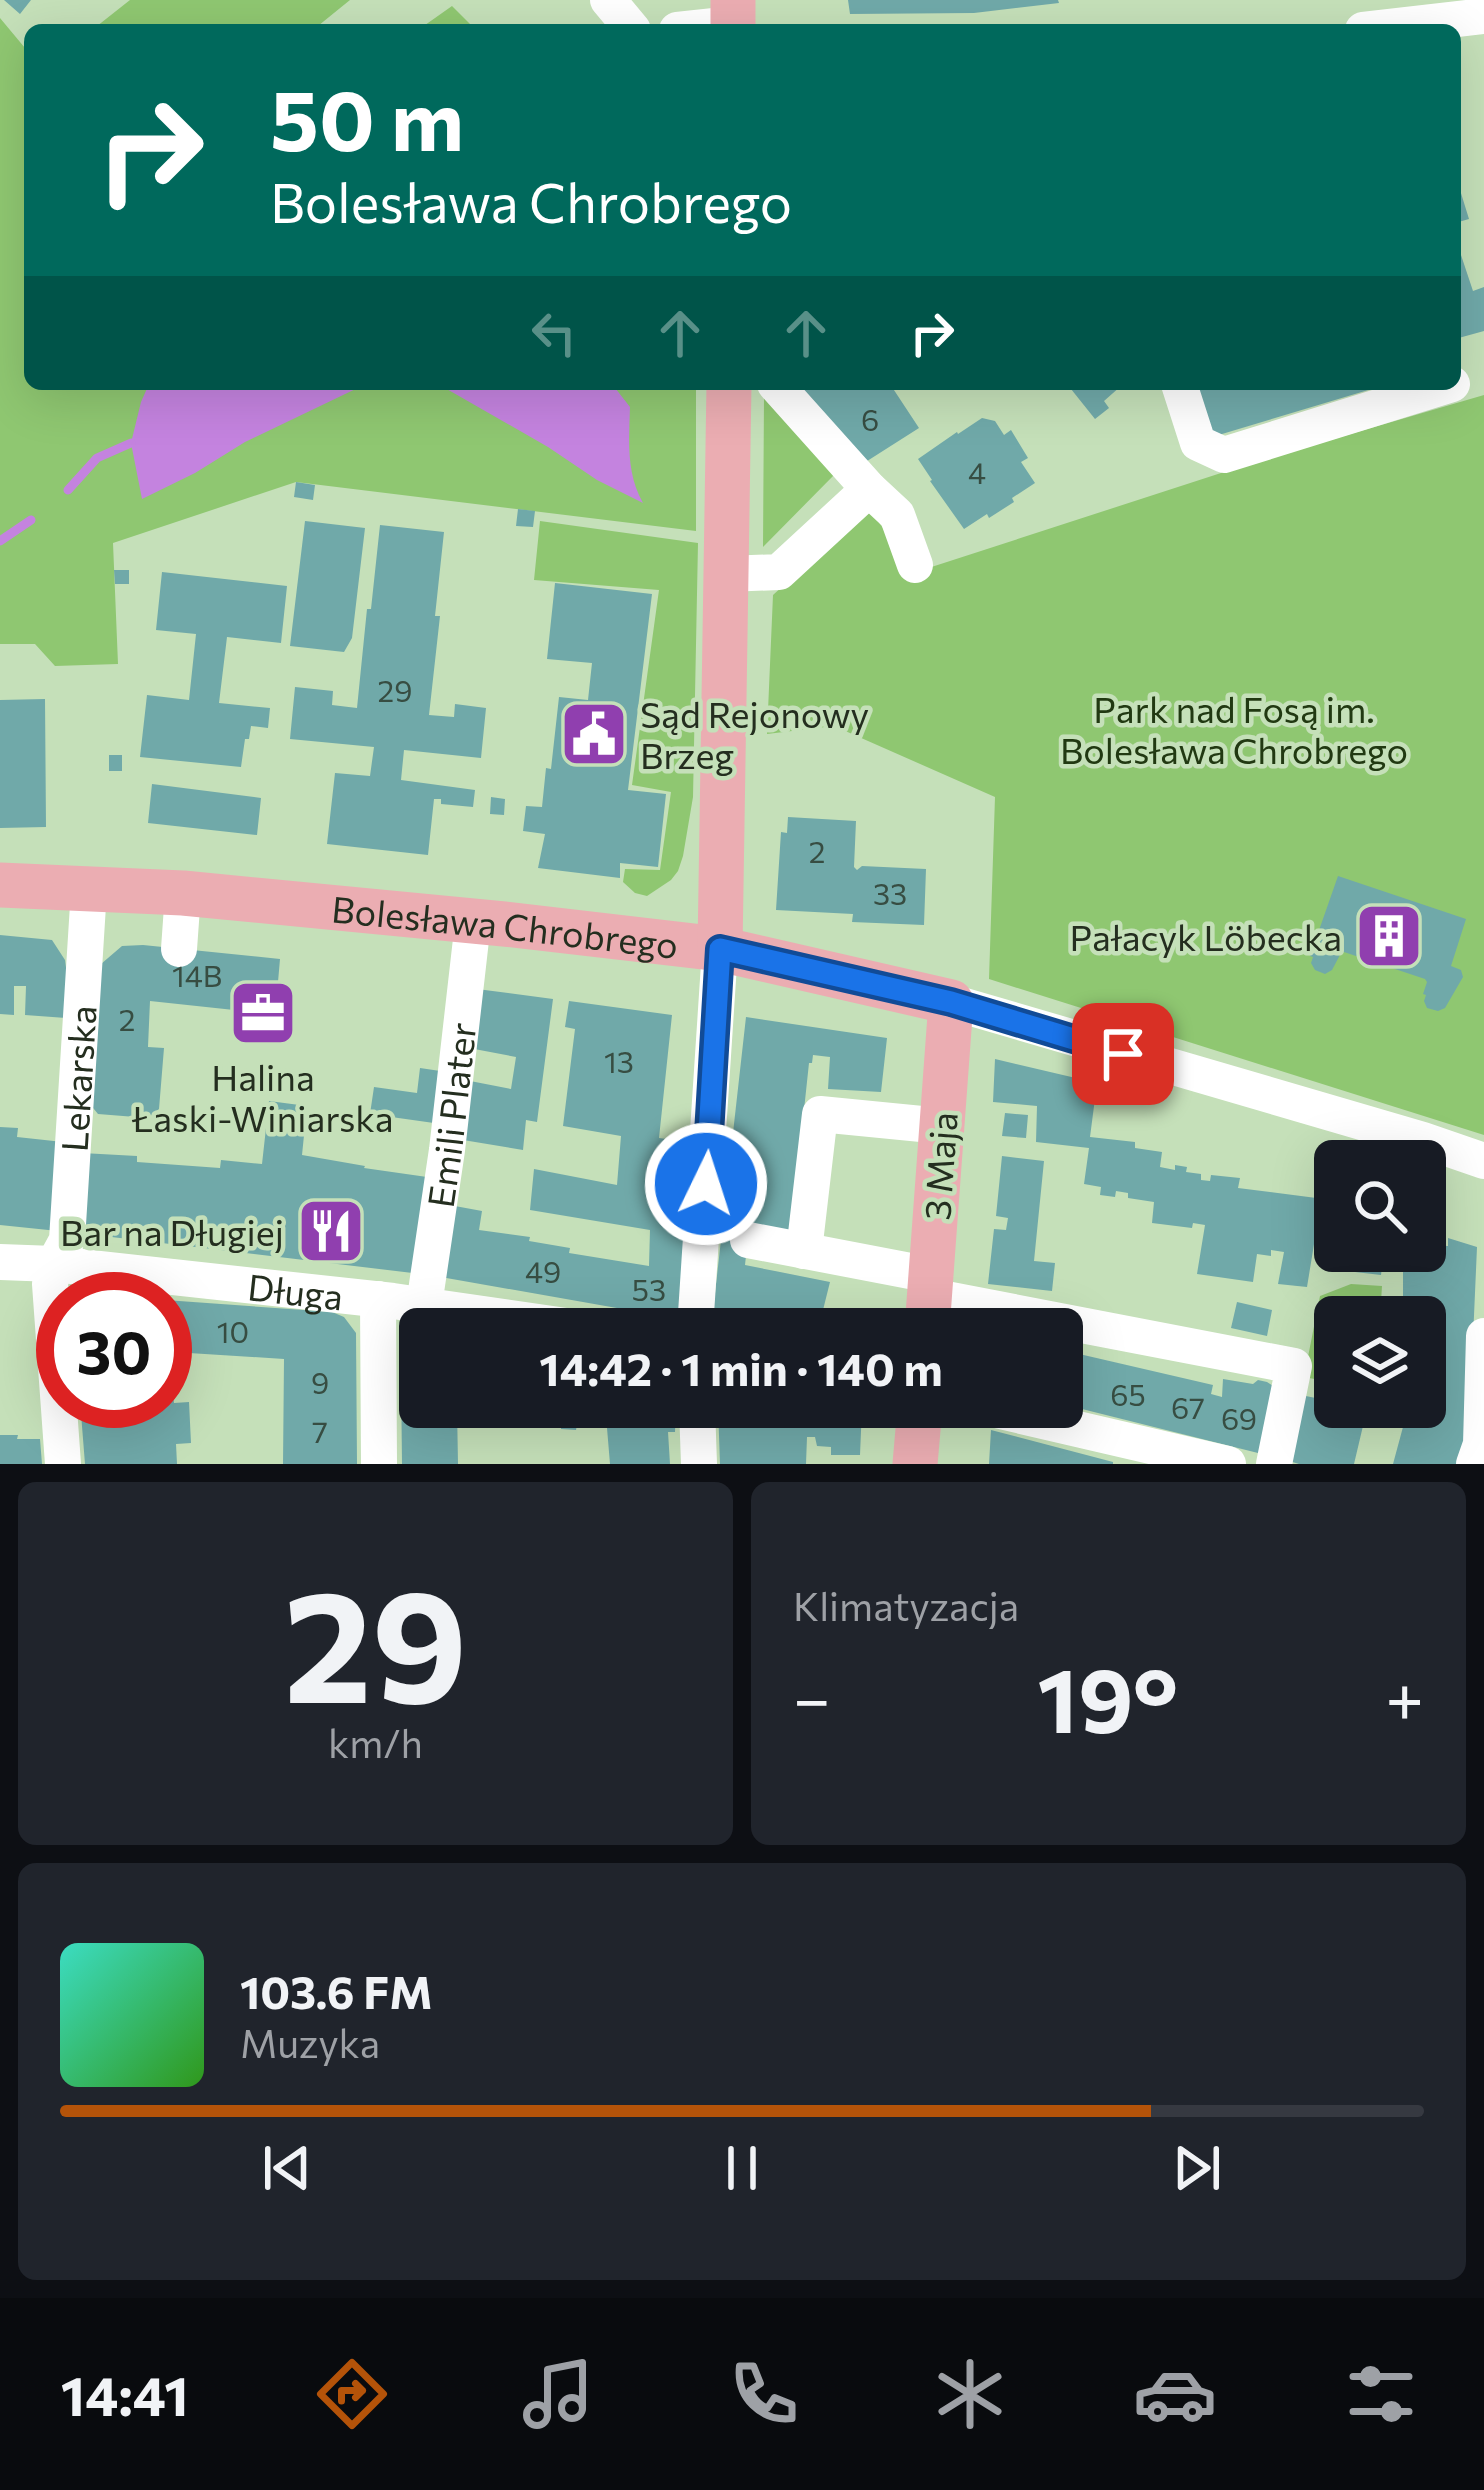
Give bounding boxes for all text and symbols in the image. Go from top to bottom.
text: 50 m [270,66,464,168]
icon: right [72,72,228,228]
text: Bolesława Chrobrego [270,168,792,234]
icon: left [521,300,587,366]
icon: ahead [647,300,713,366]
icon: ahead [773,300,839,366]
icon: right [899,300,965,366]
house number: 6 [861,400,879,437]
house number: 4 [968,453,986,490]
house number: 29 [378,671,412,708]
park label: Park nad Fosą im. Bolesława Chrobrego [1060,686,1408,771]
place label: Sąd Rejonowy Brzeg [640,691,869,776]
public building icon: Sąd Rejonowy Brzeg [559,699,629,769]
house number: 2 [809,832,825,869]
house number: 33 [873,874,907,911]
street label: Bolesława Chrobrego [330,885,681,966]
building icon: Pałacyk Löbecka [1354,901,1424,971]
place label: Pałacyk Löbecka [1070,914,1342,958]
house number: 14B [172,956,222,993]
office icon: Halina Łaski-Winiarska [228,978,298,1048]
house number: 2 [119,1000,135,1037]
pin [1072,1003,1174,1105]
street label: Lekarska [51,1004,104,1153]
street label: Emili Plater [417,1020,483,1210]
icon: arrive [1090,1021,1156,1087]
house number: 13 [604,1042,634,1079]
place label: Halina Łaski-Winiarska [131,1054,394,1139]
street label: 3 Maja [913,1110,965,1222]
position arrow [643,1121,769,1247]
map controls [1314,1140,1446,1428]
button: search [1314,1140,1446,1272]
restaurant icon: Bar na Długiej [296,1196,366,1266]
place label: Bar na Długiej [60,1209,284,1253]
house number: 49 [525,1252,561,1289]
street label: Długa [246,1263,345,1317]
house number: 53 [632,1270,666,1307]
speed limit sign: 30 [36,1272,192,1428]
button: layers [1314,1296,1446,1428]
house number: 10 [217,1312,249,1349]
text: 14:42 · 1 min · 140 m [539,1340,943,1395]
house number: 9 [311,1363,329,1400]
house number: 65 [1110,1375,1146,1412]
house number: 67 [1171,1388,1205,1425]
house number: 69 [1221,1399,1257,1436]
house number: 7 [312,1412,328,1449]
text: 29 [283,1544,468,1735]
text: Klimatyzacja [793,1581,1019,1629]
text: 19° [1037,1641,1178,1752]
text: − [793,1656,831,1737]
text: + [1385,1656,1424,1737]
text: km/h [328,1718,423,1766]
text: 103.6 FM [240,1963,433,2018]
text: Muzyka [240,2018,380,2066]
icon: previous [254,2135,320,2201]
icon: pause [709,2135,775,2201]
icon: next [1164,2135,1230,2201]
icon: directions [310,2352,394,2436]
icon: music [516,2352,600,2436]
icon: phone [722,2352,806,2436]
icon: climate [928,2352,1012,2436]
icon: car [1133,2352,1217,2436]
icon: filters [1339,2352,1423,2436]
text: 14:41 [61,2361,189,2427]

